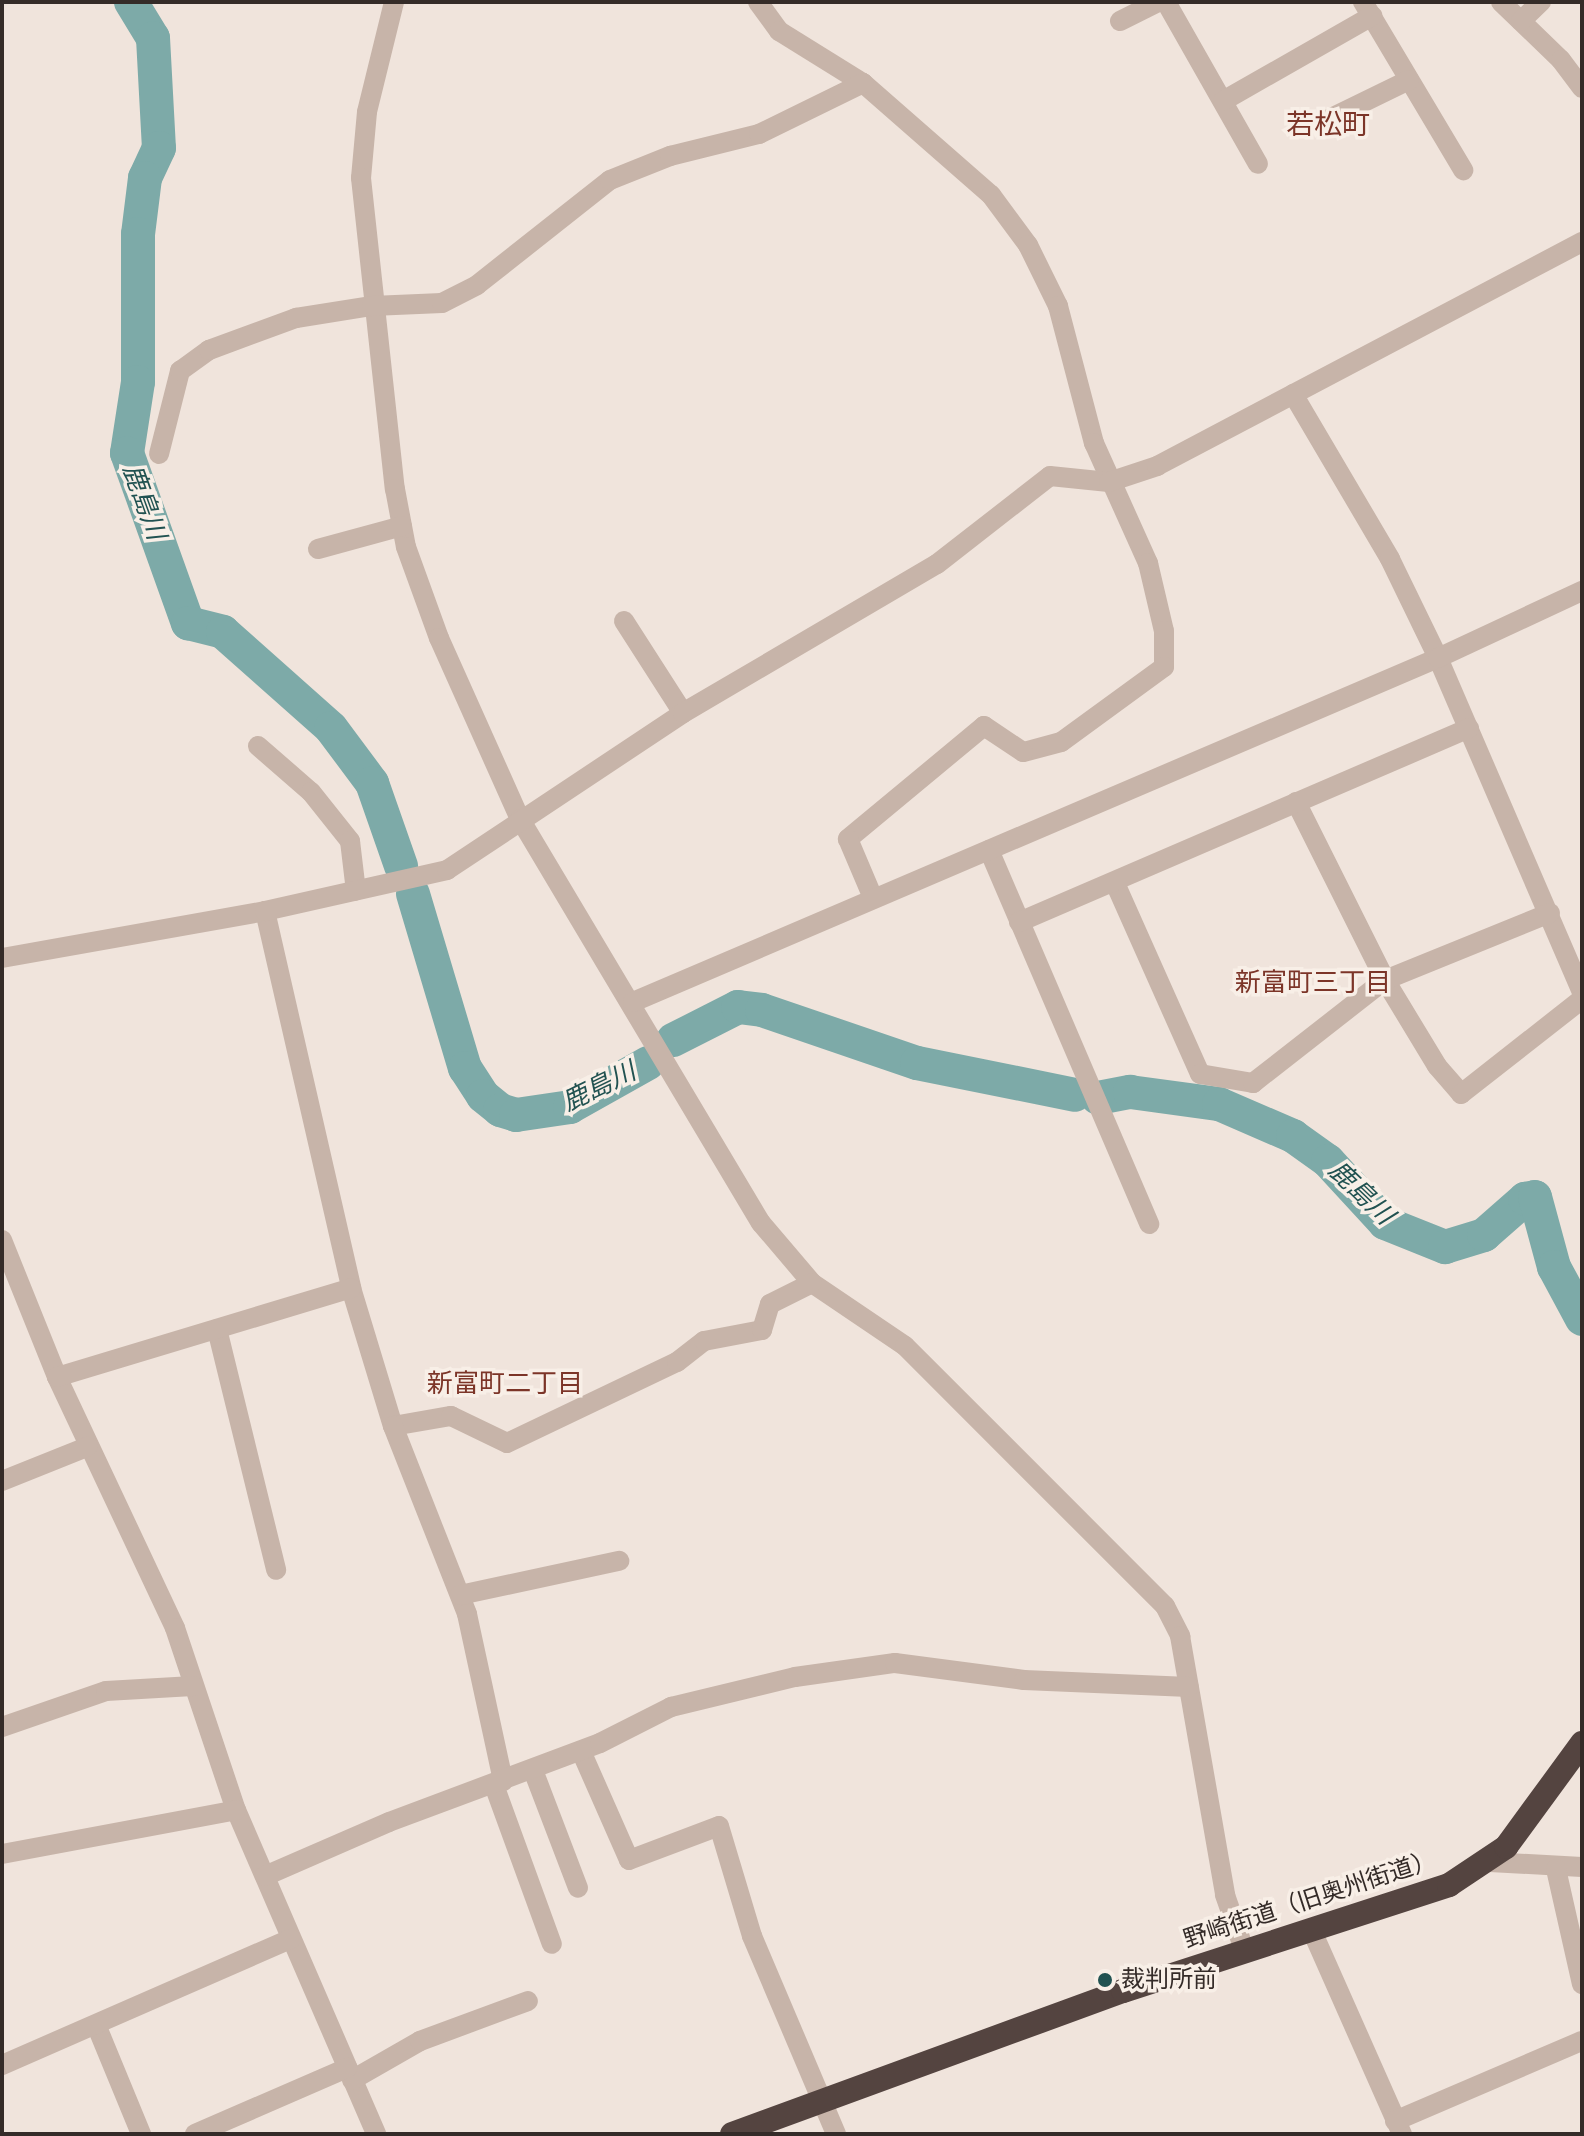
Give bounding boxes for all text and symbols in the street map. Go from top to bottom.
district label: 若松町 [1286,108,1370,142]
water label: 鹿島川 [116,460,172,544]
district label: 新富町三丁目 [1235,967,1391,999]
water label: 鹿島川 [557,1056,641,1118]
water label: 鹿島川 [1322,1155,1400,1231]
district label: 新富町二丁目 [427,1368,583,1400]
street label: 野崎街道（旧奥州街道） [1180,1846,1440,1954]
place label: 裁判所前 [1121,1966,1217,1994]
marker: 裁判所前 [1096,1971,1114,1989]

